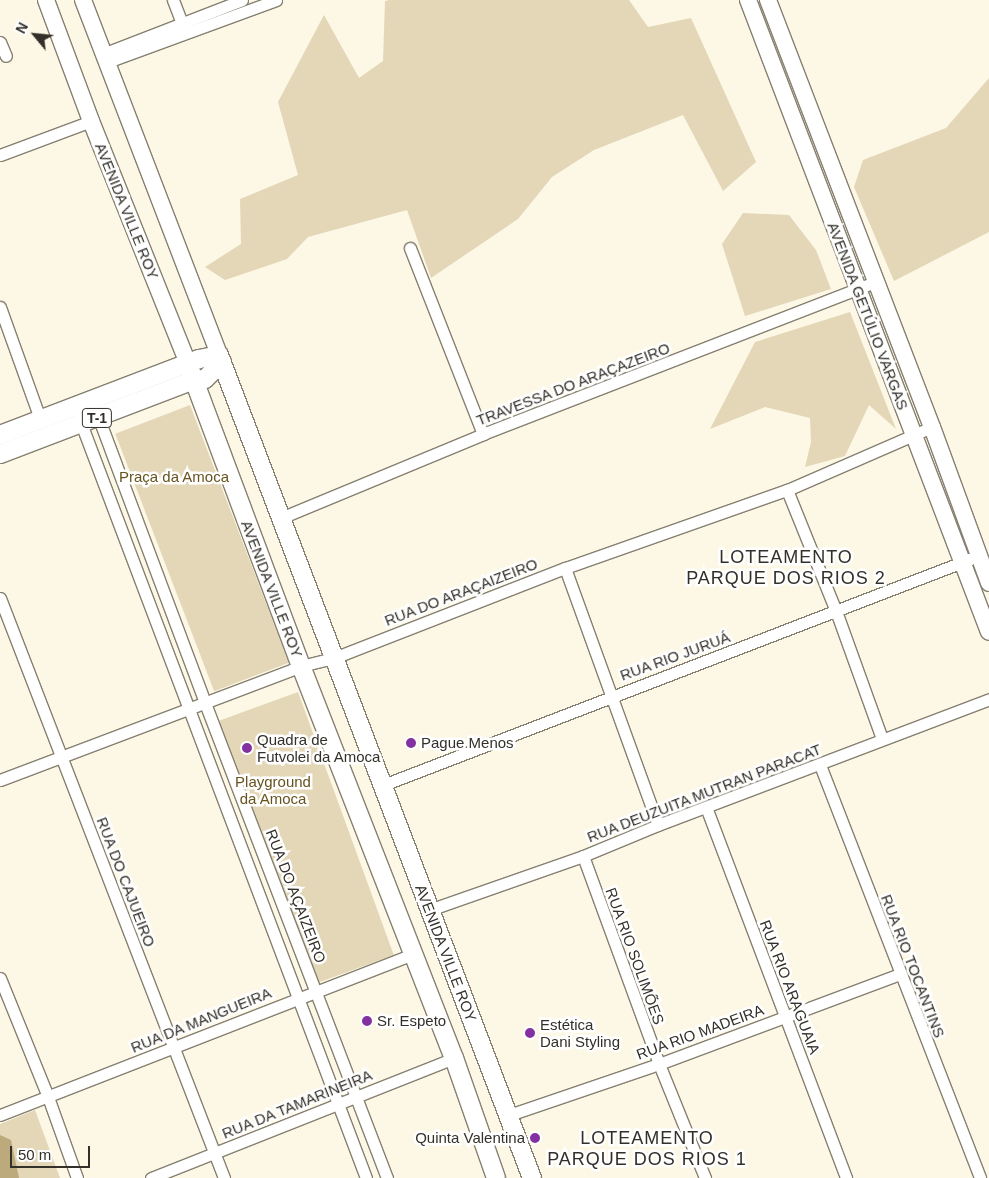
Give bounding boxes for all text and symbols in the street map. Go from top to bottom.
north arrow [10,10,60,60]
text: N [12,20,31,36]
street label: AVENIDA VILLE ROY [91,140,163,282]
street label: AVENIDA GETÚLIO VARGAS [824,219,912,413]
street label: TRAVESSA DO ARAÇAZEIRO [473,338,673,430]
road number: T-1 [81,406,113,429]
park label: Praça da Amoca [119,468,229,486]
street label: AVENIDA VILLE ROY [237,517,307,661]
district label: LOTEAMENTO PARQUE DOS RIOS 2 [684,547,888,590]
street label: RUA DO ARAÇAIZEIRO [381,554,541,630]
street label: RUA RIO JURUÁ [617,628,733,684]
place label: Quadra de Futvolei da Amoca [257,730,381,765]
place label: Pague Menos [421,734,514,752]
marker: Pague Menos [405,737,417,749]
street label: RUA DEUZUITA MUTRAN PARACAT [584,740,824,846]
marker: Quadra de Futvolei da Amoca [241,742,253,754]
park label: Playground da Amoca [235,772,311,807]
street label: RUA DO CAJUEIRO [93,814,159,950]
street label: RUA DO AÇAIZEIRO [262,826,330,966]
street label: AVENIDA VILLE ROY [411,881,481,1025]
street label: RUA RIO SOLIMÕES [602,885,668,1027]
street label: RUA RIO TOCANTINS [877,891,949,1041]
street label: RUA RIO ARAGUAIA [756,916,824,1058]
street label: RUA DA MANGUEIRA [127,983,275,1057]
street label: RUA RIO MADEIRA [633,1000,767,1064]
place label: Sr. Espeto [377,1012,446,1030]
marker: Sr. Espeto [361,1015,373,1027]
place label: Estética Dani Styling [540,1015,620,1050]
marker: Estética Dani Styling [524,1027,536,1039]
street label: RUA DA TAMARINEIRA [218,1065,376,1143]
district label: LOTEAMENTO PARQUE DOS RIOS 1 [545,1128,749,1170]
place label: Quinta Valentina [415,1129,525,1147]
marker: Quinta Valentina [529,1132,541,1144]
scale bar [12,1136,92,1168]
text: 50 m [18,1146,51,1163]

